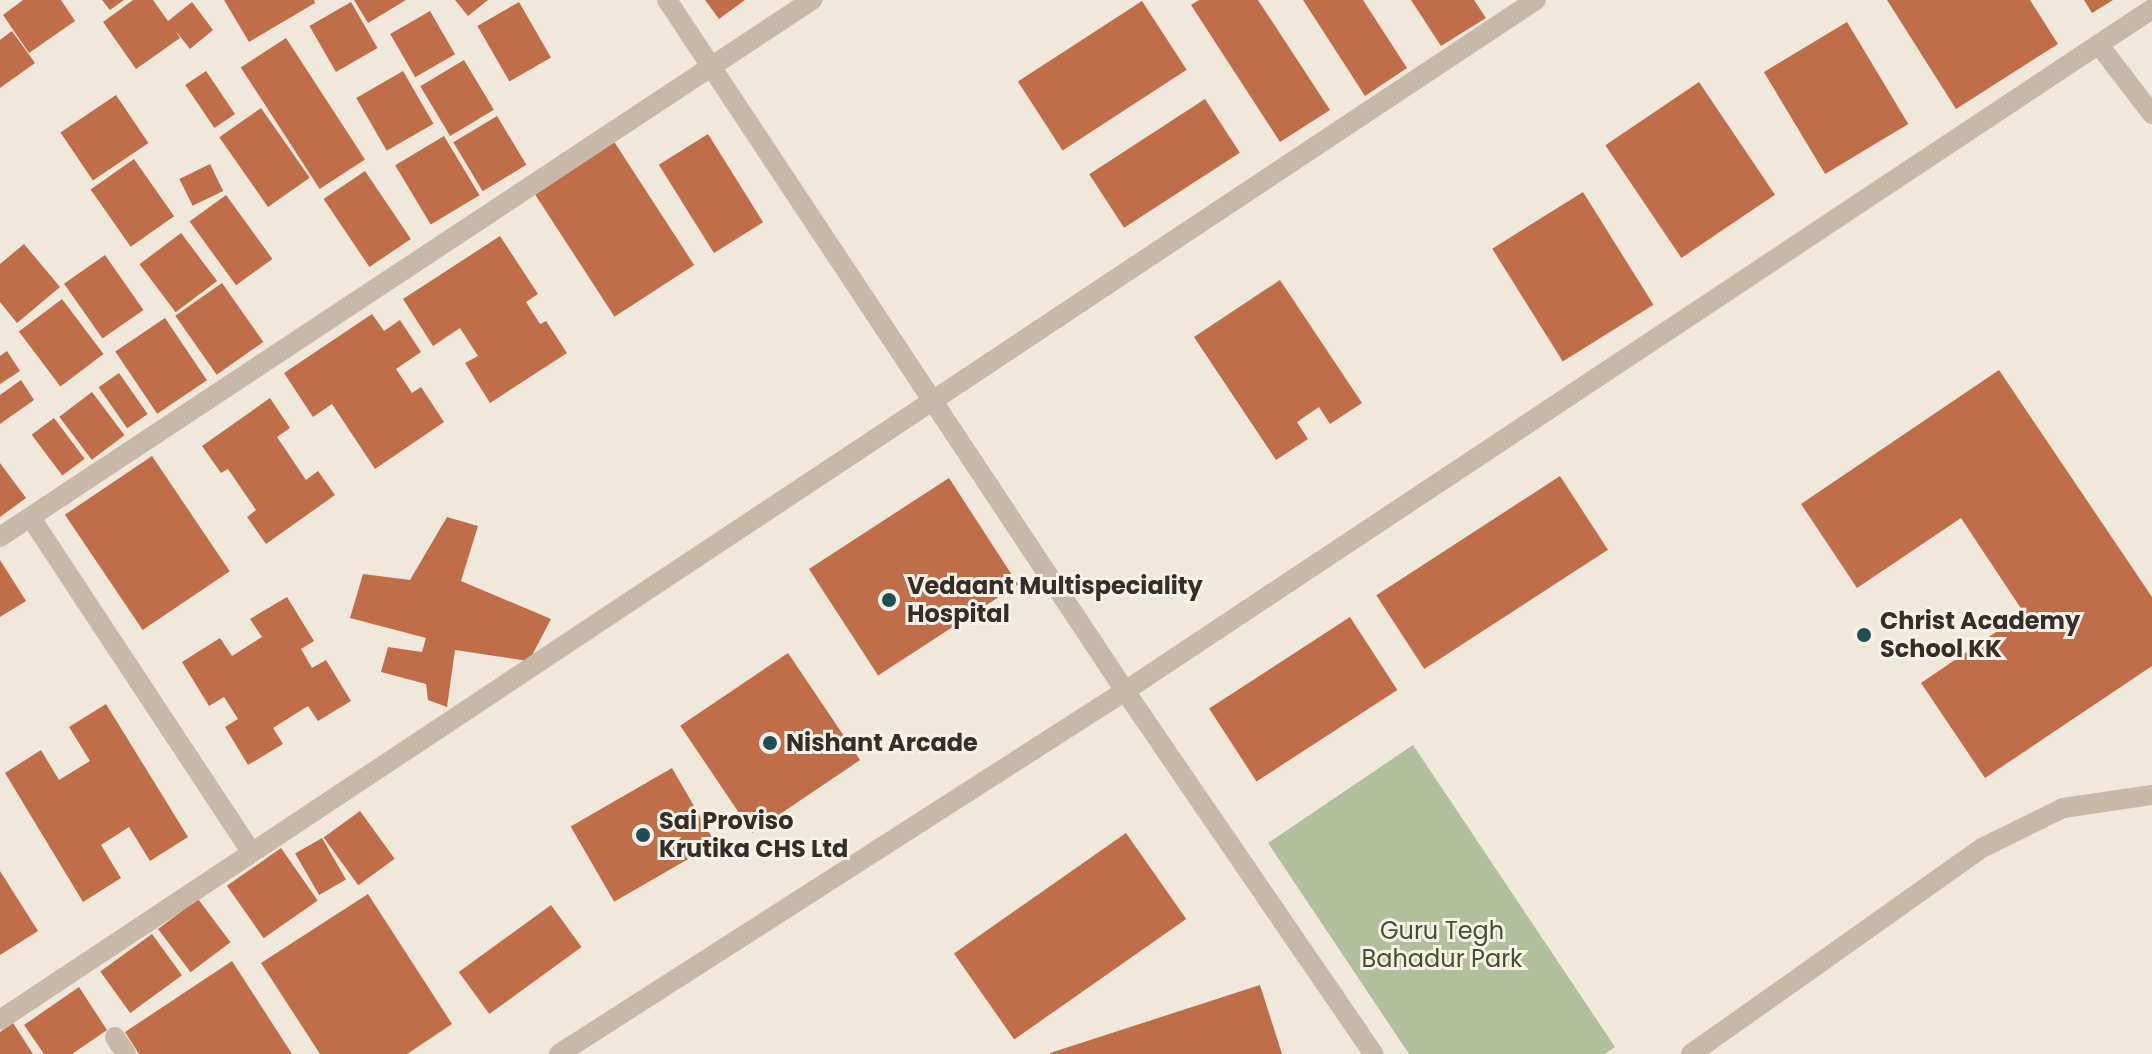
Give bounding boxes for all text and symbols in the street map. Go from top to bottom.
place label: Vedaant Multispeciality Hospital [907,572,1203,628]
marker: Vedaant Multispeciality Hospital [878,589,900,611]
place label: Christ Academy School KK [1880,607,2080,663]
marker: Christ Academy School KK [1855,626,1873,644]
place label: Nishant Arcade [786,729,978,757]
marker: Nishant Arcade [761,734,779,752]
place label: Sai Proviso Krutika CHS Ltd [659,807,848,863]
marker: Sai Proviso Krutika CHS Ltd [634,826,652,844]
park label: Guru Tegh Bahadur Park [1362,917,1522,973]

